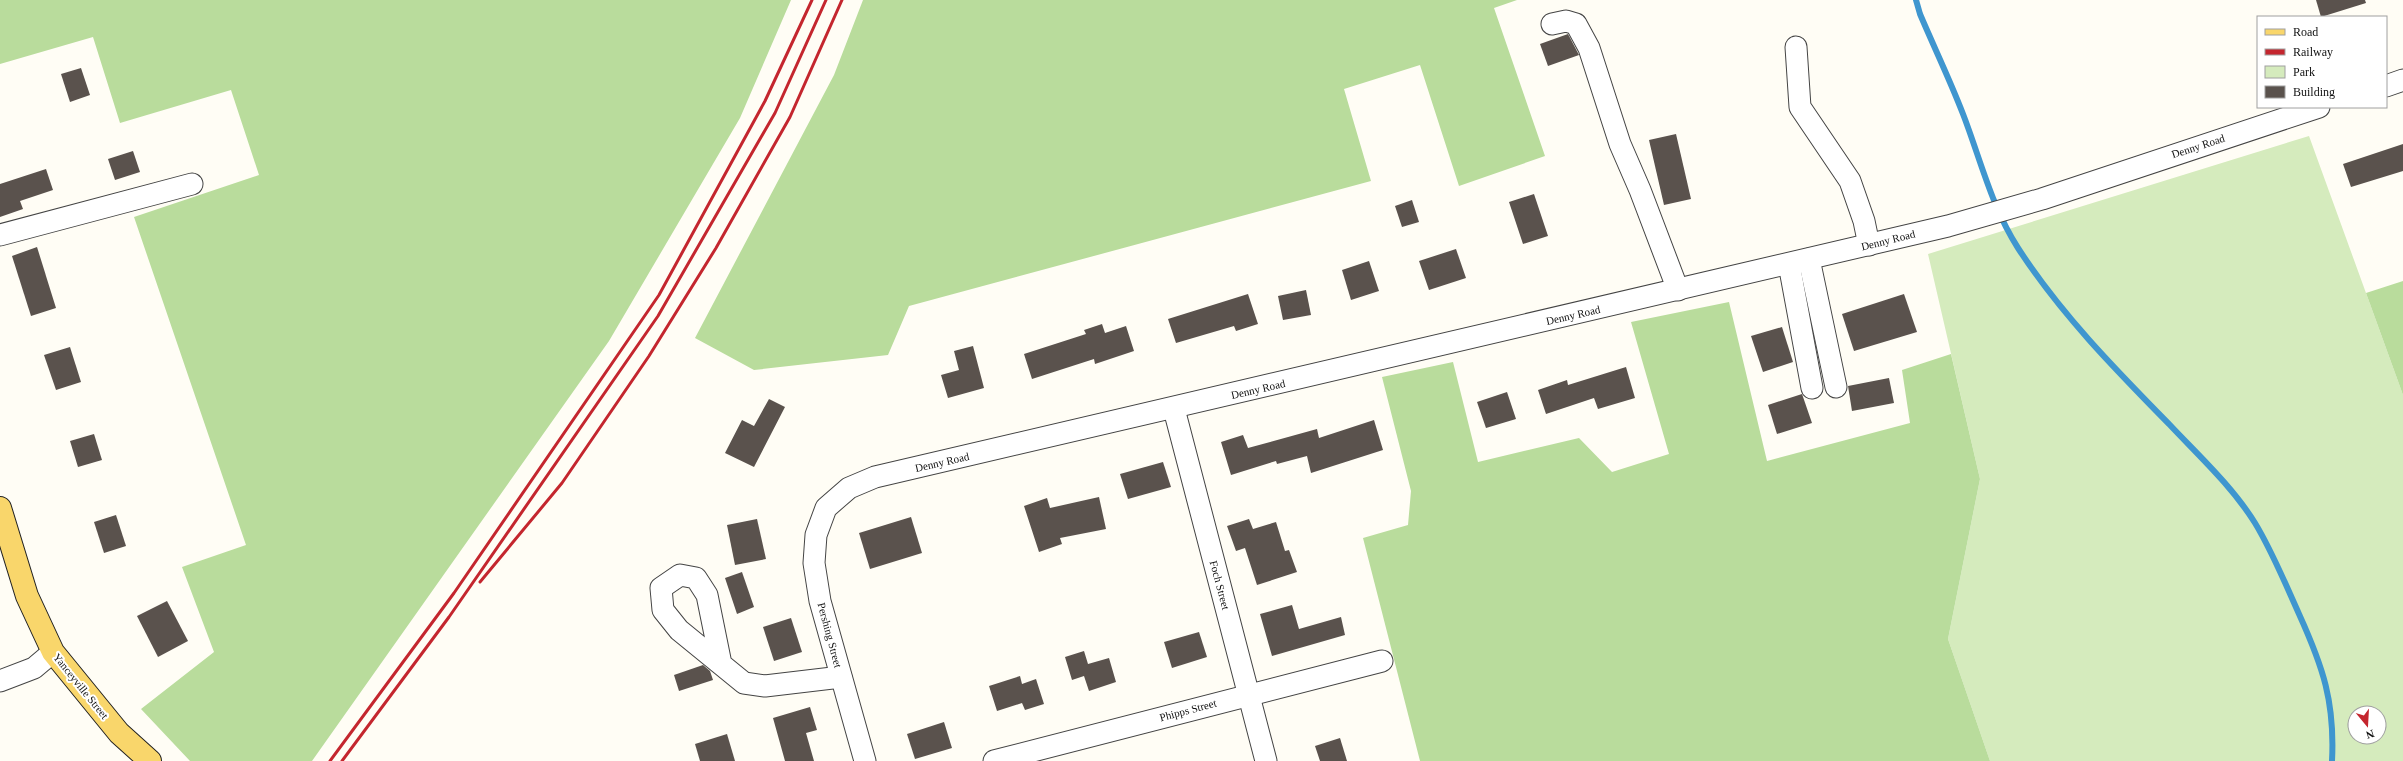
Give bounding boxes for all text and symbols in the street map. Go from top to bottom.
legend [2257,16,2387,108]
text: Road [2293,25,2318,39]
text: Railway [2293,45,2333,59]
text: Park [2293,65,2315,79]
text: Building [2293,85,2335,99]
street label: Denny Road [2170,132,2227,160]
street label: Denny Road [1860,227,1917,253]
street label: Denny Road [1545,303,1602,327]
street label: Denny Road [1230,377,1287,401]
street label: Denny Road [914,450,971,474]
street label: Foch Street [1208,559,1232,611]
street label: Pershing Street [816,601,844,669]
street label: Yanceyville Street [51,651,111,721]
street label: Phipps Street [1158,697,1218,723]
north arrow [2347,705,2387,745]
text: N [2364,728,2376,741]

